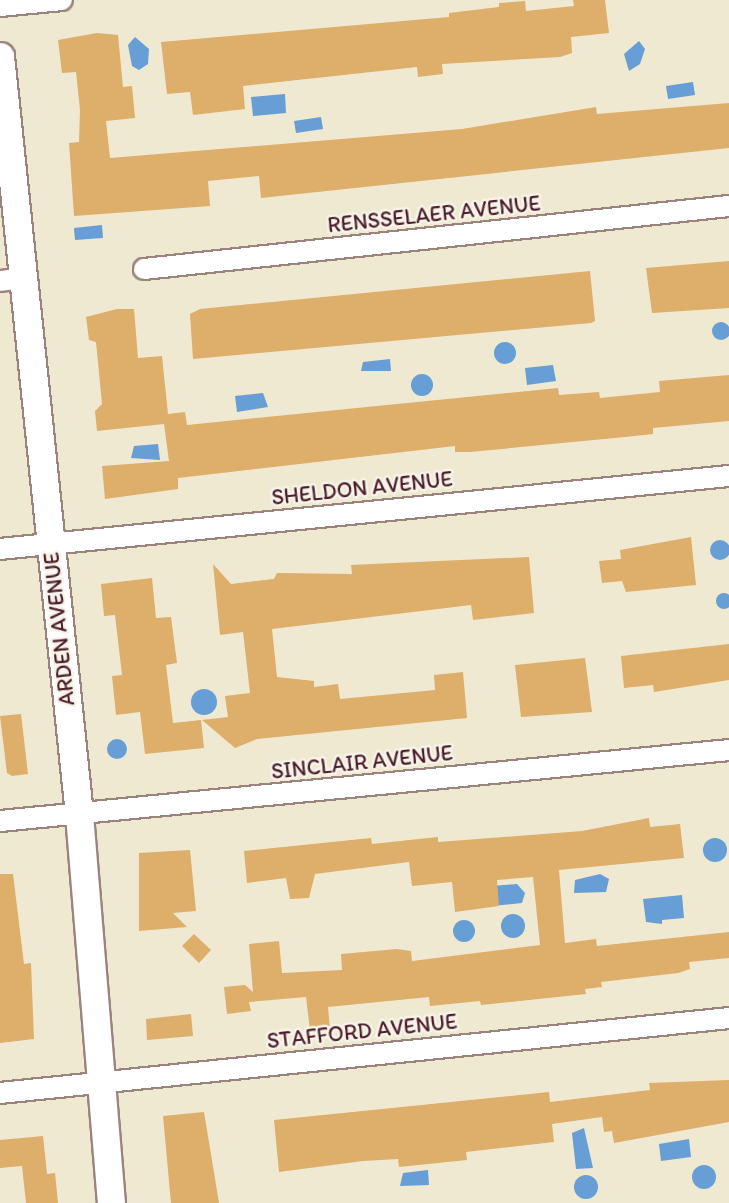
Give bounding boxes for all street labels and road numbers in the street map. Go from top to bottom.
street label: RENSSELAER AVENUE [327,190,541,238]
street label: SHELDON AVENUE [270,465,454,511]
street label: ARDEN AVENUE [38,551,80,707]
street label: SINCLAIR AVENUE [270,739,454,785]
street label: STAFFORD AVENUE [266,1008,458,1054]

